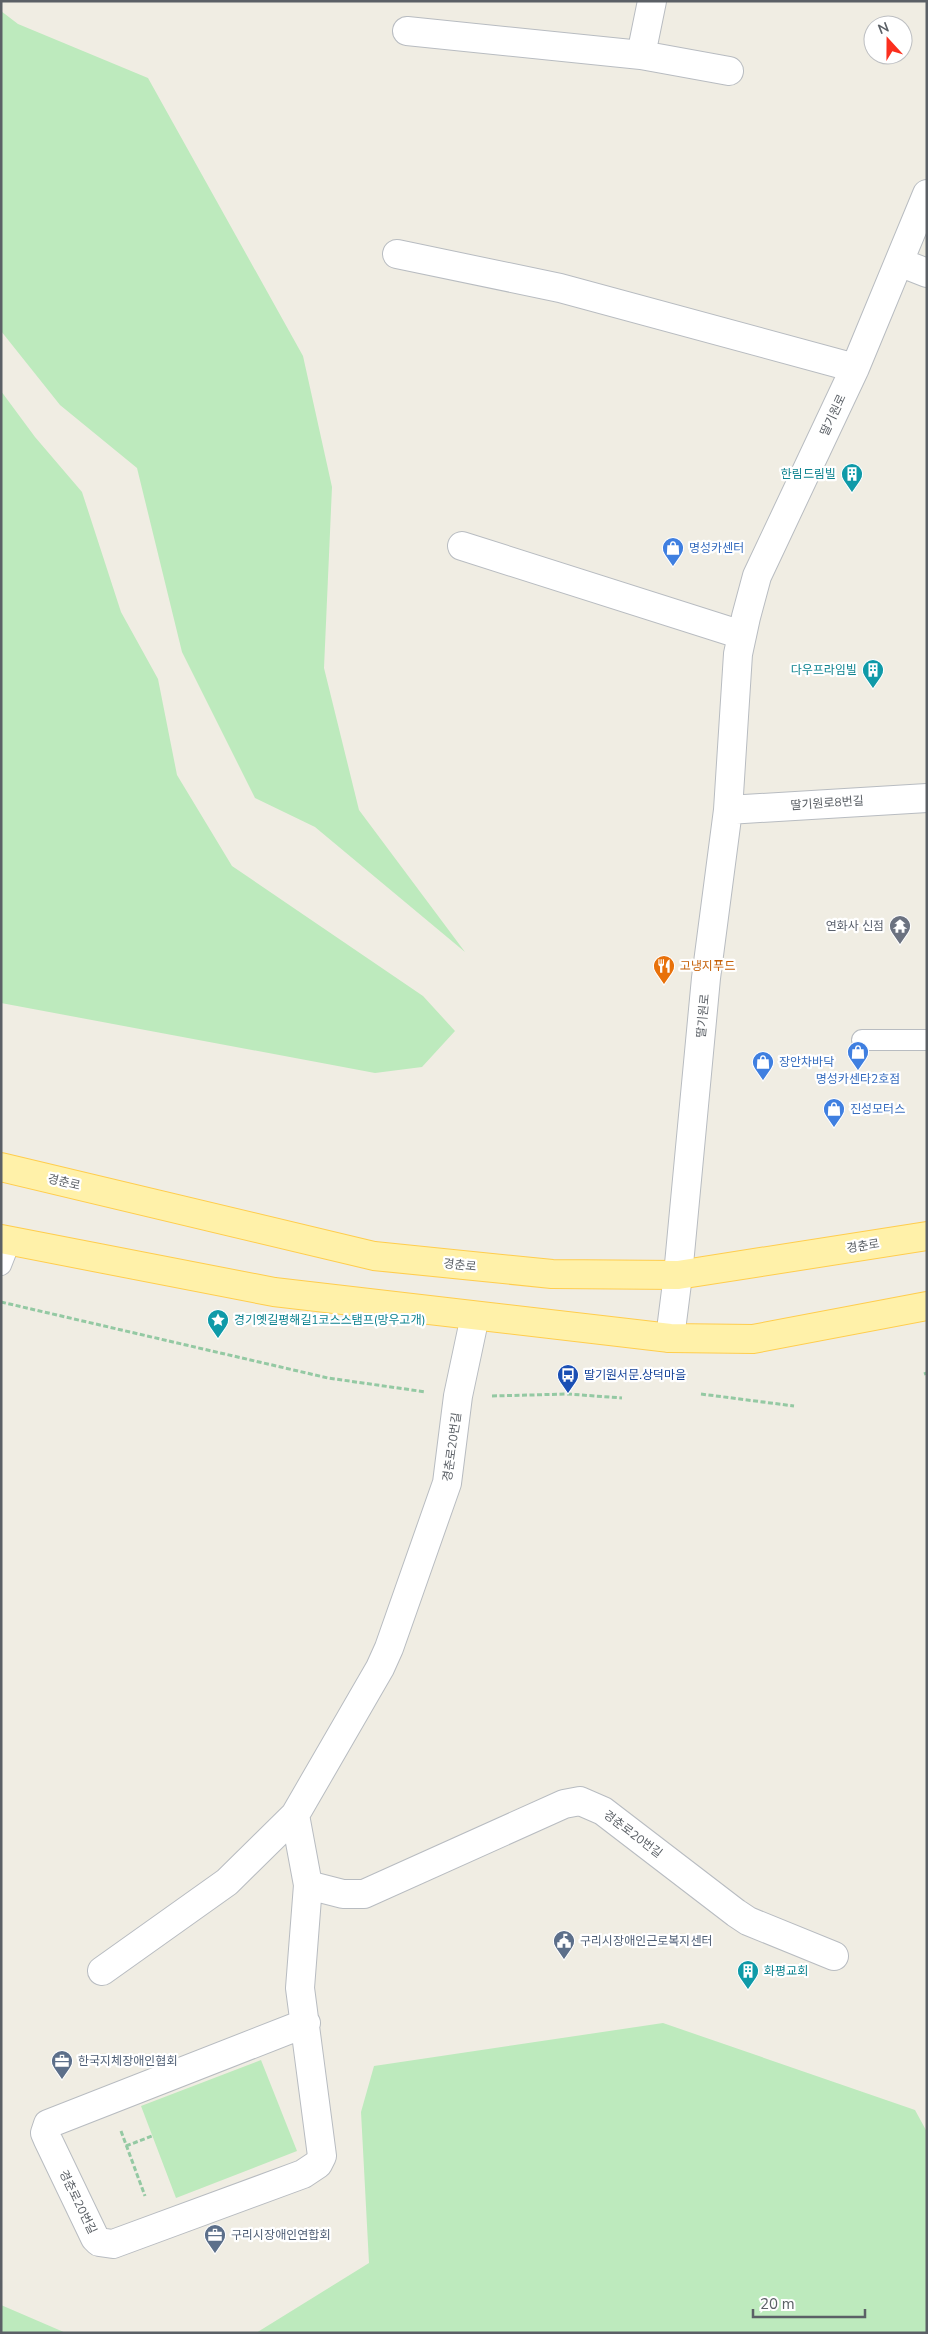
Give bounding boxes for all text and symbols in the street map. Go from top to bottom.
north arrow [863,15,913,65]
text: N [875,18,892,39]
street label: 딸기원로 [816,392,850,438]
building icon: 한림드림빌 [840,462,864,493]
place label: 한림드림빌 [781,466,836,482]
shop icon: 명성카센터 [661,536,685,567]
place label: 명성카센터 [689,540,744,556]
building icon: 다우프라임빌 [861,658,885,689]
place label: 다우프라임빌 [791,662,857,678]
street label: 딸기원로8번길 [790,792,864,814]
temple icon: 연화사 신점 [888,914,912,945]
place label: 연화사 신점 [826,918,884,934]
restaurant icon: 고냉지푸드 [652,954,676,985]
place label: 고냉지푸드 [680,958,735,974]
street label: 딸기원로 [693,993,713,1039]
shop icon: 명성카센타2호점 [846,1040,870,1071]
shop icon: 장안차바닥 [751,1050,775,1081]
place label: 장안차바닥 [779,1054,834,1070]
place label: 명성카센타2호점 [816,1071,900,1087]
shop icon: 진성모터스 [822,1097,846,1128]
place label: 진성모터스 [850,1101,905,1117]
street label: 경춘로 [46,1170,82,1194]
street label: 경춘로 [845,1236,881,1256]
street label: 경춘로 [443,1255,477,1275]
place icon: 경기옛길평해길1코스스탬프(망우고개) [206,1308,230,1339]
place label: 경기옛길평해길1코스스탬프(망우고개) [234,1312,425,1328]
bus stop icon: 딸기원서문.상덕마을 [556,1363,580,1394]
place label: 딸기원서문.상덕마을 [584,1367,686,1383]
street label: 경춘로20번길 [439,1411,465,1483]
street label: 경춘로20번길 [600,1807,666,1861]
public building icon: 구리시장애인근로복지센터 [552,1929,576,1960]
place label: 구리시장애인근로복지센터 [580,1933,712,1949]
building icon: 화평교회 [736,1959,760,1990]
place label: 화평교회 [764,1963,808,1979]
office icon: 한국지체장애인협회 [50,2049,74,2080]
place label: 한국지체장애인협회 [78,2053,177,2069]
street label: 경춘로20번길 [56,2167,100,2237]
office icon: 구리시장애인연합회 [203,2223,227,2254]
place label: 구리시장애인연합회 [231,2227,330,2243]
scale bar [753,2286,866,2318]
text: 20 m [760,2294,795,2314]

